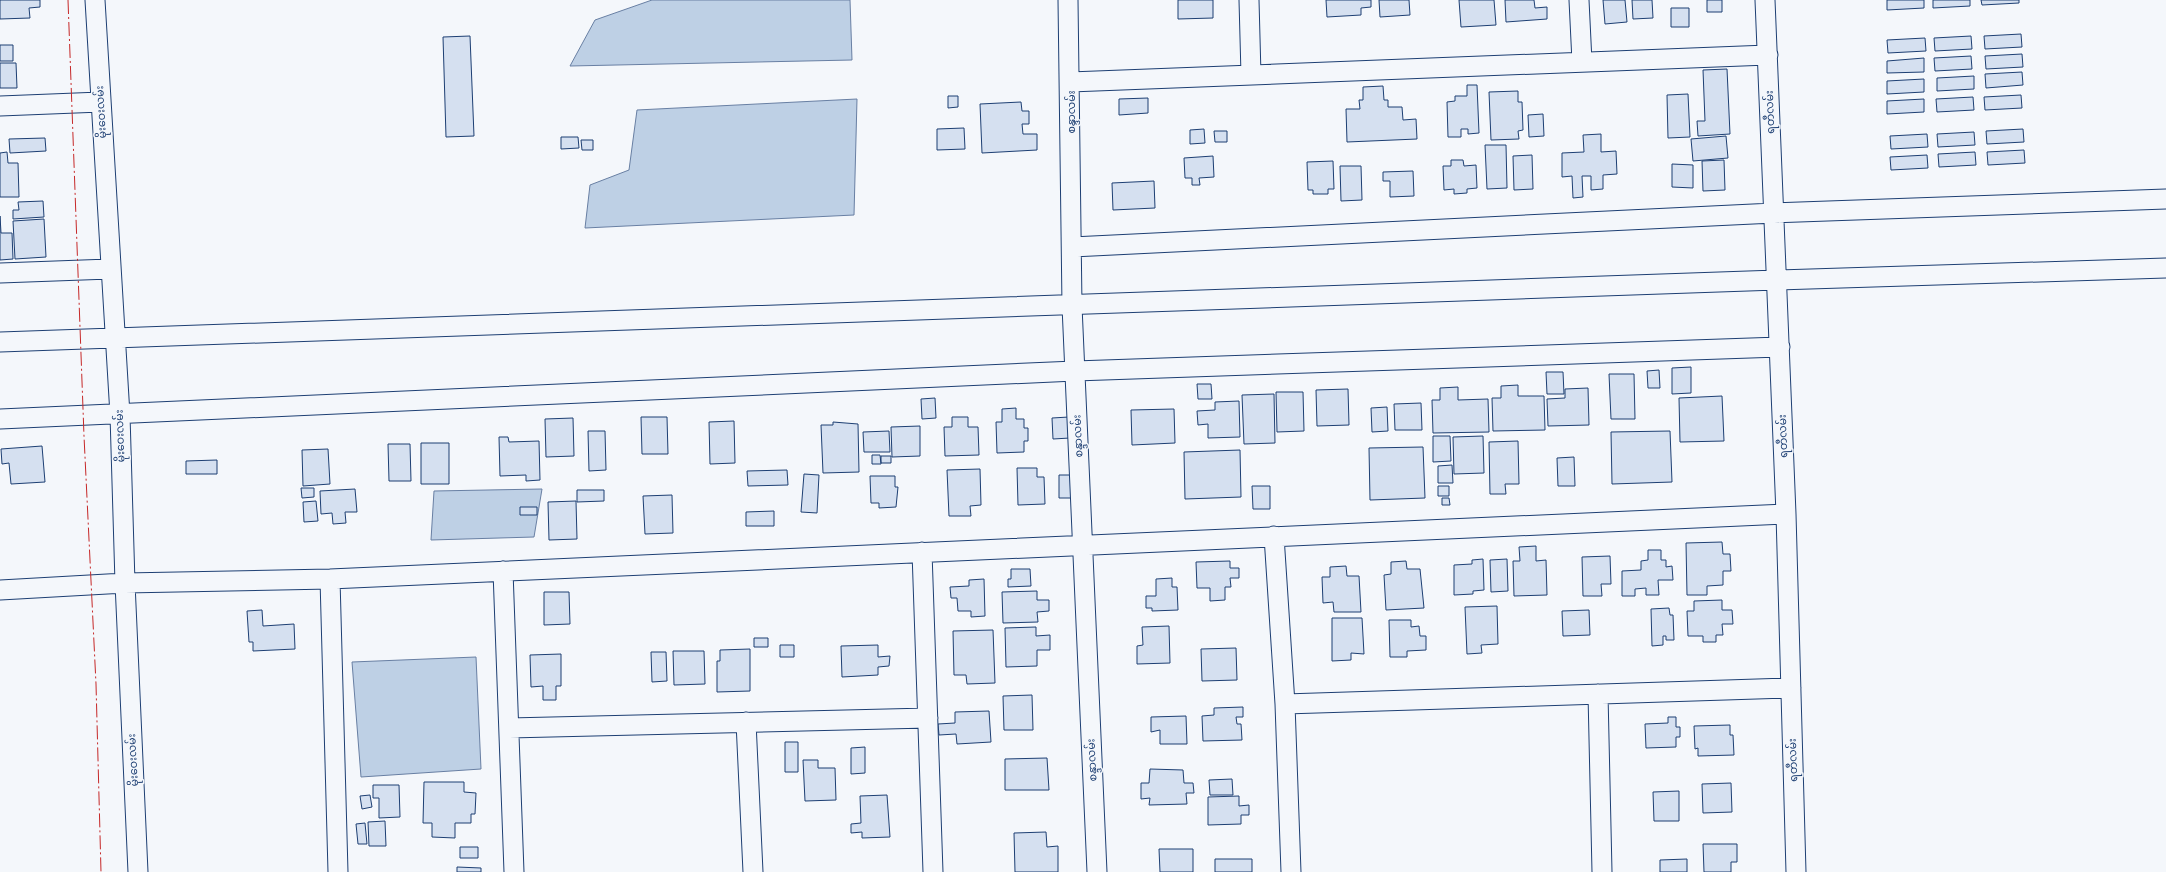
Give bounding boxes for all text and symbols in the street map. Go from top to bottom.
street label: မိုးဝေးလမ်း [92,85,111,139]
street label: စန္ဒာလမ်း [1064,90,1080,133]
street label: ရတီလမ်း [1762,90,1779,134]
street label: မိုးဝေးလမ်း [112,409,129,463]
street label: စန္ဒာလမ်း [1069,414,1088,458]
street label: ရတီလမ်း [1775,414,1792,458]
street label: မိုးဝေးလမ်း [124,733,143,787]
street label: စန္ဒာလမ်း [1083,738,1102,782]
street label: ရတီလမ်း [1785,738,1802,782]

